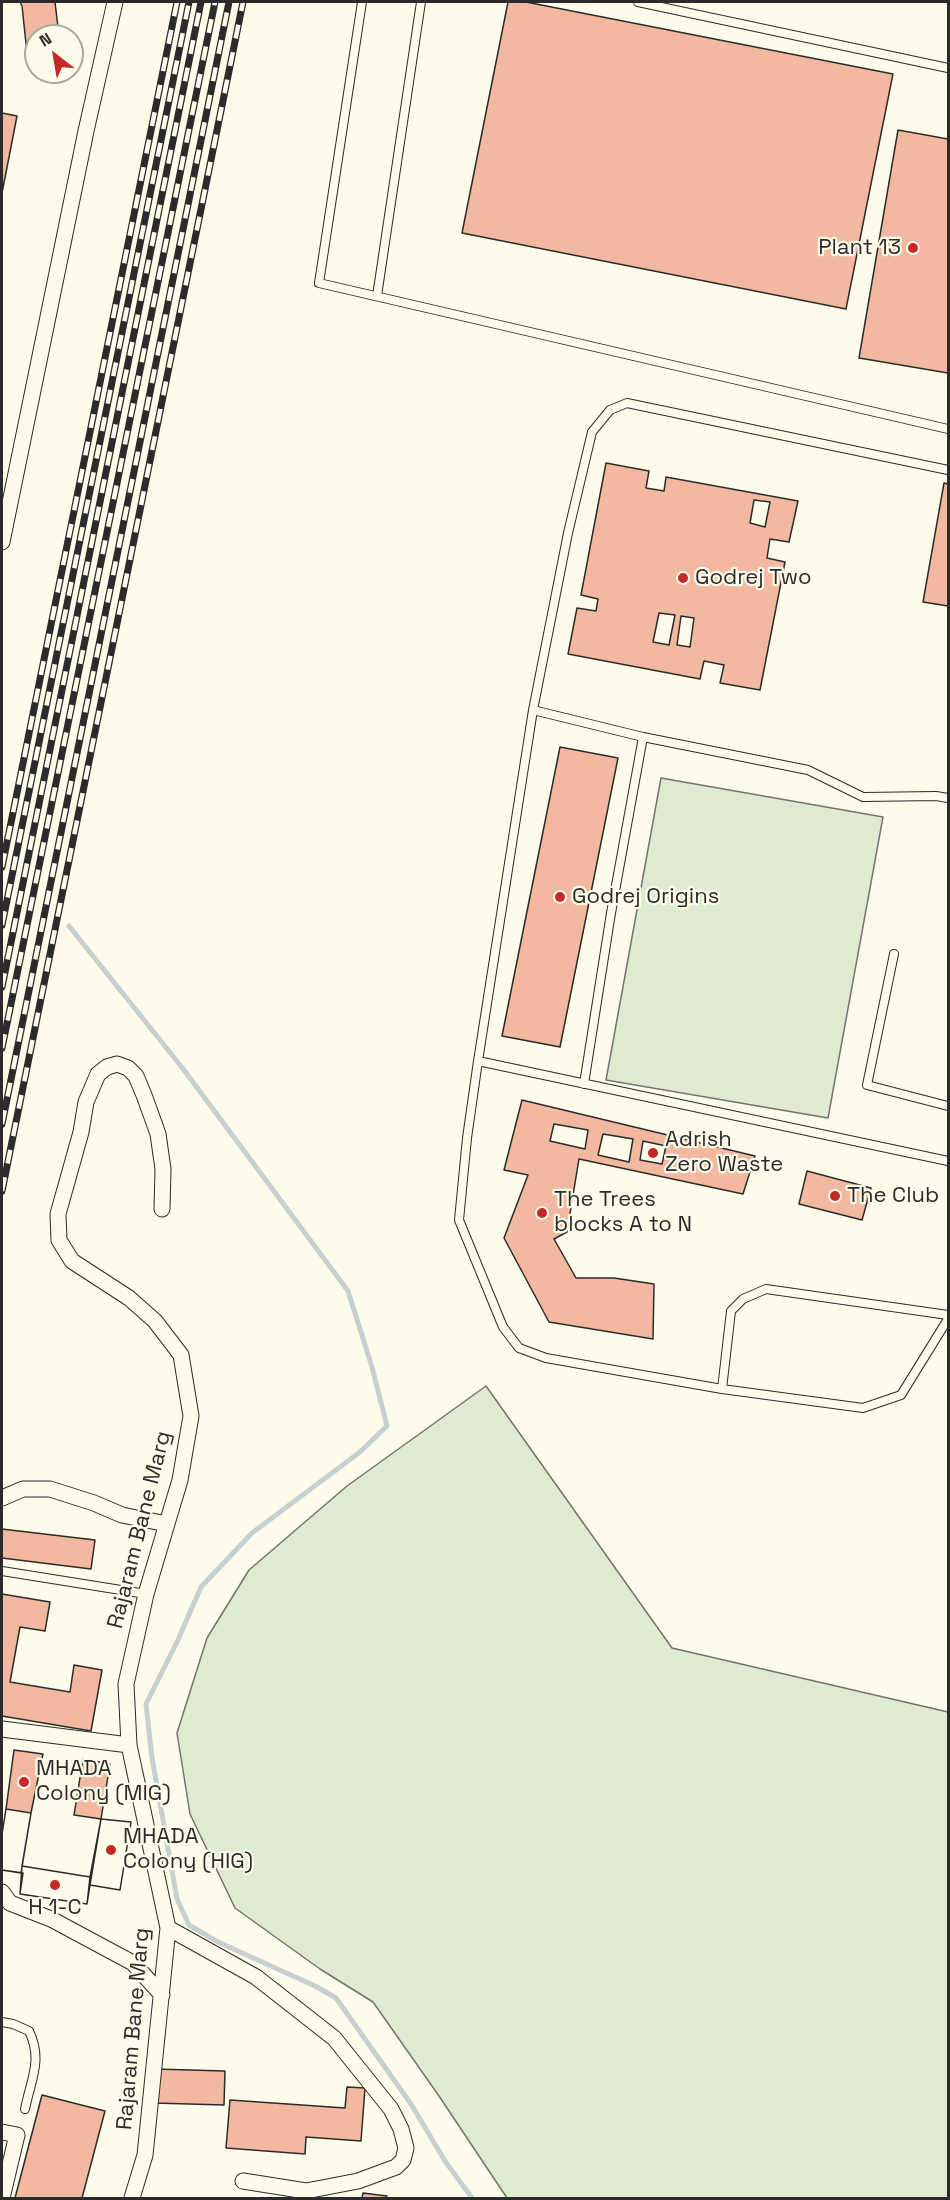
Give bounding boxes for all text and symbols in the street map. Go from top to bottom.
north arrow [24,24,84,84]
text: N [35,28,56,52]
place label: Plant 13 [818,235,901,261]
marker: Plant 13 [906,241,920,255]
place label: Godrej Two [695,565,812,591]
marker: Godrej Two [676,571,690,585]
place label: Godrej Origins [572,884,719,910]
marker: Godrej Origins [553,890,567,904]
place label: Adrish Zero Waste [665,1127,783,1178]
marker: Adrish Zero Waste [646,1146,660,1160]
place label: The Club [847,1183,939,1209]
place label: The Trees blocks A to N [554,1187,692,1238]
marker: The Club [828,1189,842,1203]
marker: The Trees blocks A to N [535,1206,549,1220]
street label: Rajaram Bane Marg [103,1428,177,1632]
place label: MHADA Colony (MIG) [36,1756,171,1808]
marker: MHADA Colony (MIG) [17,1775,31,1789]
place label: MHADA Colony (HIG) [123,1824,253,1876]
marker: MHADA Colony (HIG) [104,1843,118,1857]
marker: H 1-C [48,1878,62,1892]
place label: H 1-C [28,1895,82,1921]
street label: Rajaram Bane Marg [112,1927,156,2131]

